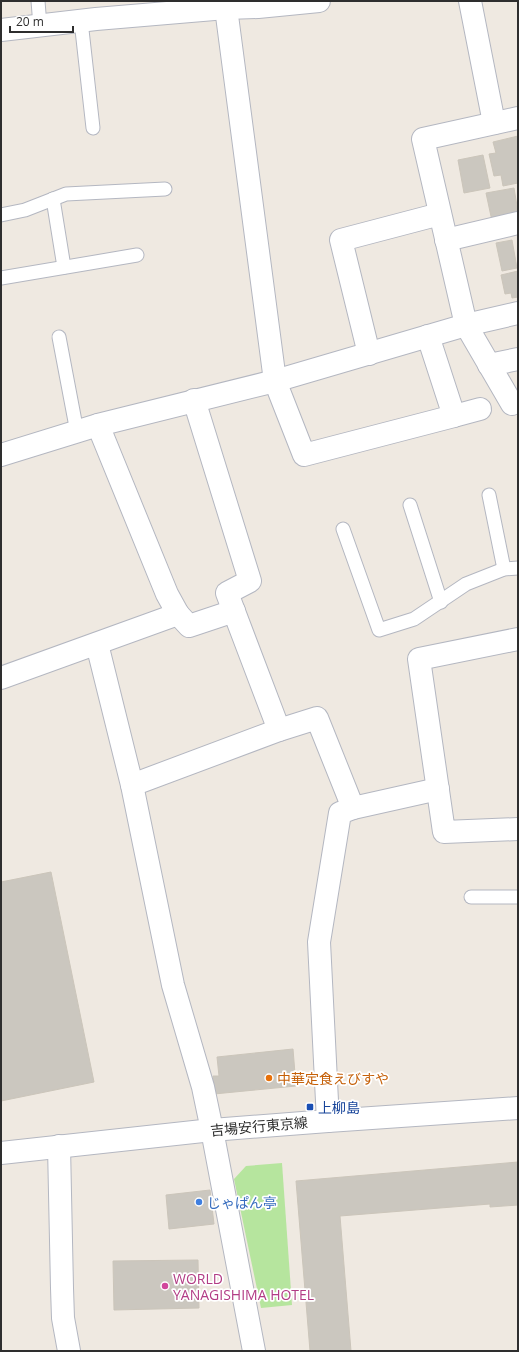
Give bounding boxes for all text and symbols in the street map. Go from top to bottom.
scale bar [10,8,73,34]
text: 20 m [16,13,44,30]
place label: 中華定食えびすや [277,1069,389,1088]
marker: 中華定食えびすや [264,1073,274,1083]
place label: 上柳島 [318,1098,360,1117]
marker: 上柳島 [305,1102,315,1112]
street label: 吉場安行東京線 [209,1112,309,1140]
place label: じゃぱん亭 [207,1193,277,1212]
marker: じゃぱん亭 [194,1197,204,1207]
place label: WORLD YANAGISHIMA HOTEL [173,1269,314,1304]
marker: WORLD YANAGISHIMA HOTEL [160,1281,170,1291]

